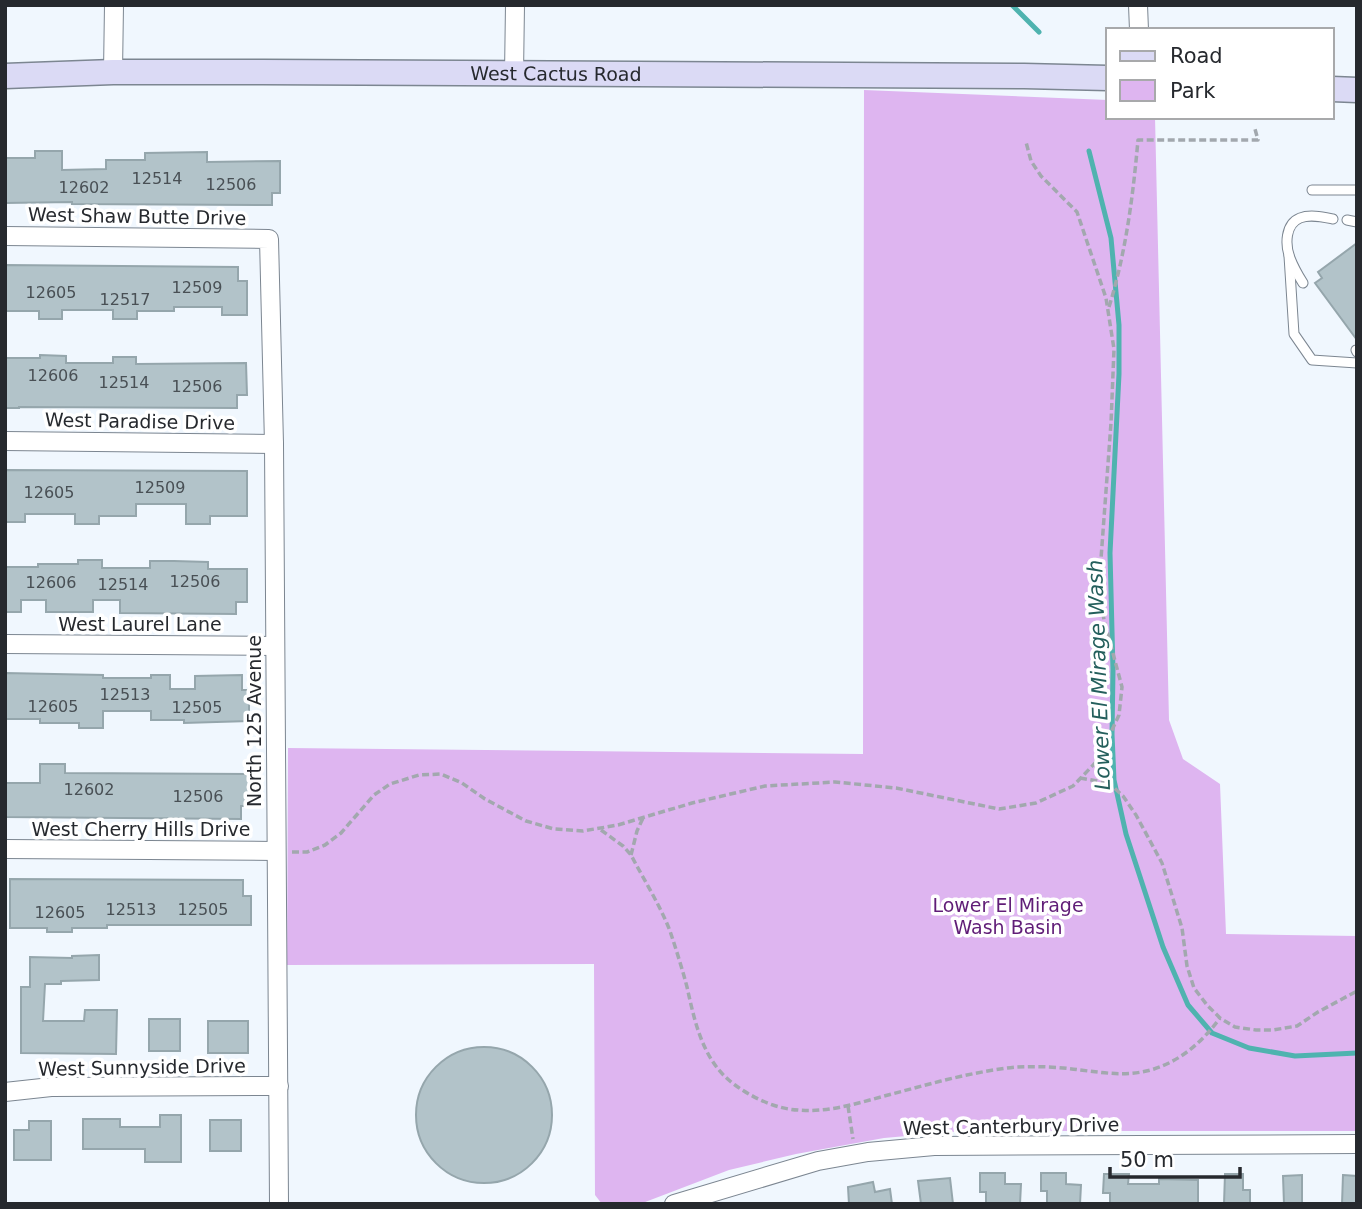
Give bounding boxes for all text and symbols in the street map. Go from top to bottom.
legend [1106,28,1334,119]
text: Road [1170,44,1223,68]
street label: West Cactus Road [470,62,642,85]
text: Park [1170,79,1216,103]
house number: 12514 [132,169,182,188]
house number: 12506 [206,175,256,194]
house number: 12602 [59,178,109,197]
street label: West Shaw Butte Drive [28,203,246,229]
house number: 12509 [172,278,222,297]
house number: 12605 [26,283,76,302]
house number: 12517 [100,290,150,309]
house number: 12606 [28,366,78,385]
house number: 12514 [99,373,149,392]
house number: 12506 [172,377,222,396]
street label: West Paradise Drive [45,408,235,434]
house number: 12509 [135,478,185,497]
house number: 12605 [24,483,74,502]
water label: Lower El Mirage Wash [1083,559,1115,791]
house number: 12506 [170,572,220,591]
house number: 12606 [26,573,76,592]
house number: 12514 [98,575,148,594]
street label: West Laurel Lane [58,613,222,635]
street label: North 125 Avenue [243,635,265,807]
house number: 12513 [100,685,150,704]
house number: 12605 [28,697,78,716]
house number: 12505 [172,698,222,717]
house number: 12602 [64,780,114,799]
house number: 12506 [173,787,223,806]
street label: West Cherry Hills Drive [31,818,251,840]
park label: Lower El Mirage Wash Basin [932,894,1084,938]
house number: 12513 [106,900,156,919]
house number: 12505 [178,900,228,919]
house number: 12605 [35,903,85,922]
street label: West Sunnyside Drive [38,1054,246,1080]
street label: West Canterbury Drive [903,1113,1119,1139]
scale bar [1110,1136,1240,1180]
text: 50 m [1120,1148,1174,1172]

